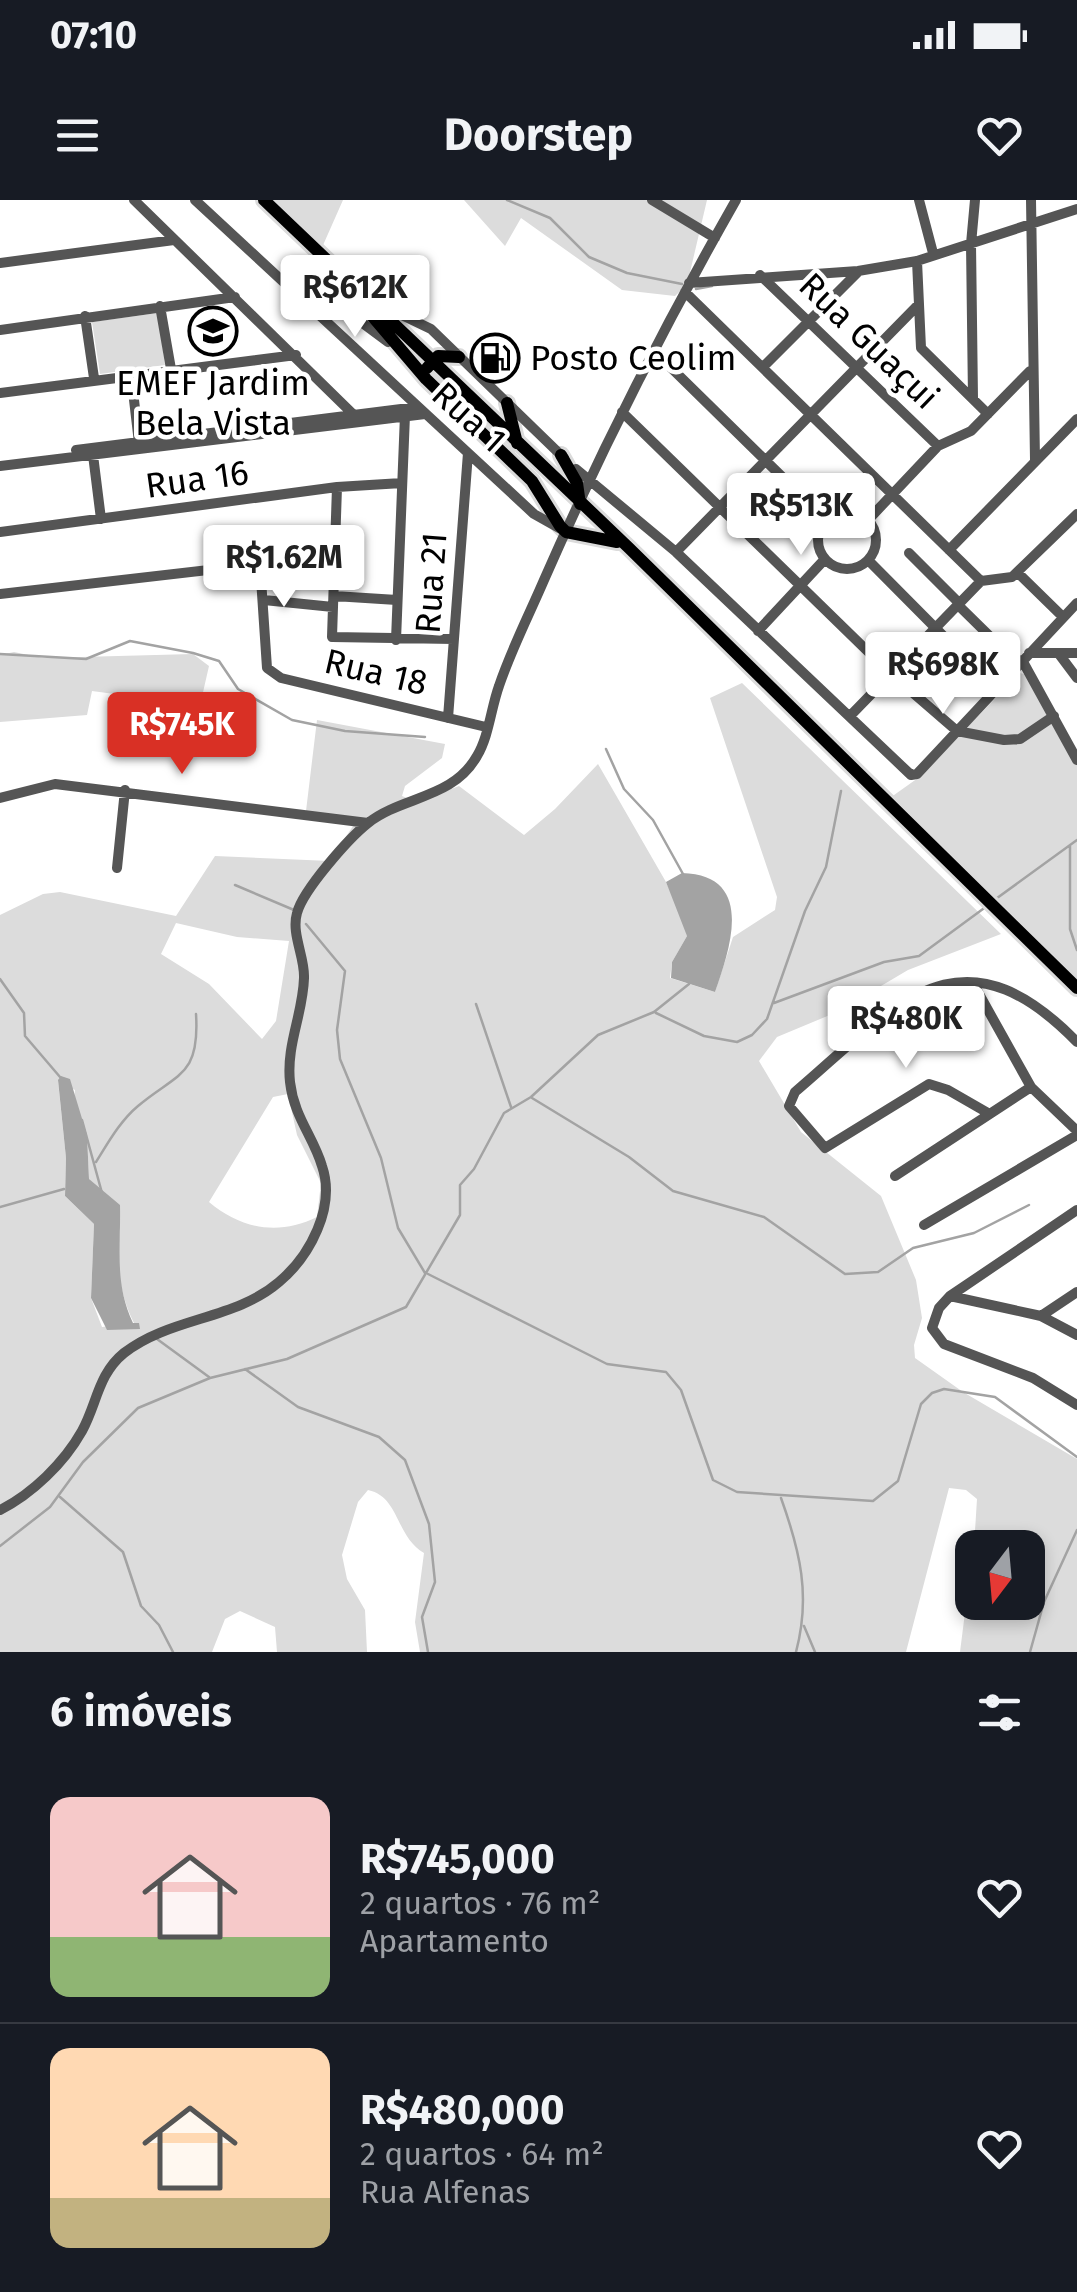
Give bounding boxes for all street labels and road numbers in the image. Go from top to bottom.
street label: Rua Guaçui [790,264,948,418]
street label: Rua 1 [423,373,515,461]
street label: Rua 16 [143,451,251,507]
street label: Rua 21 [407,531,455,635]
street label: Rua 18 [320,640,432,704]

